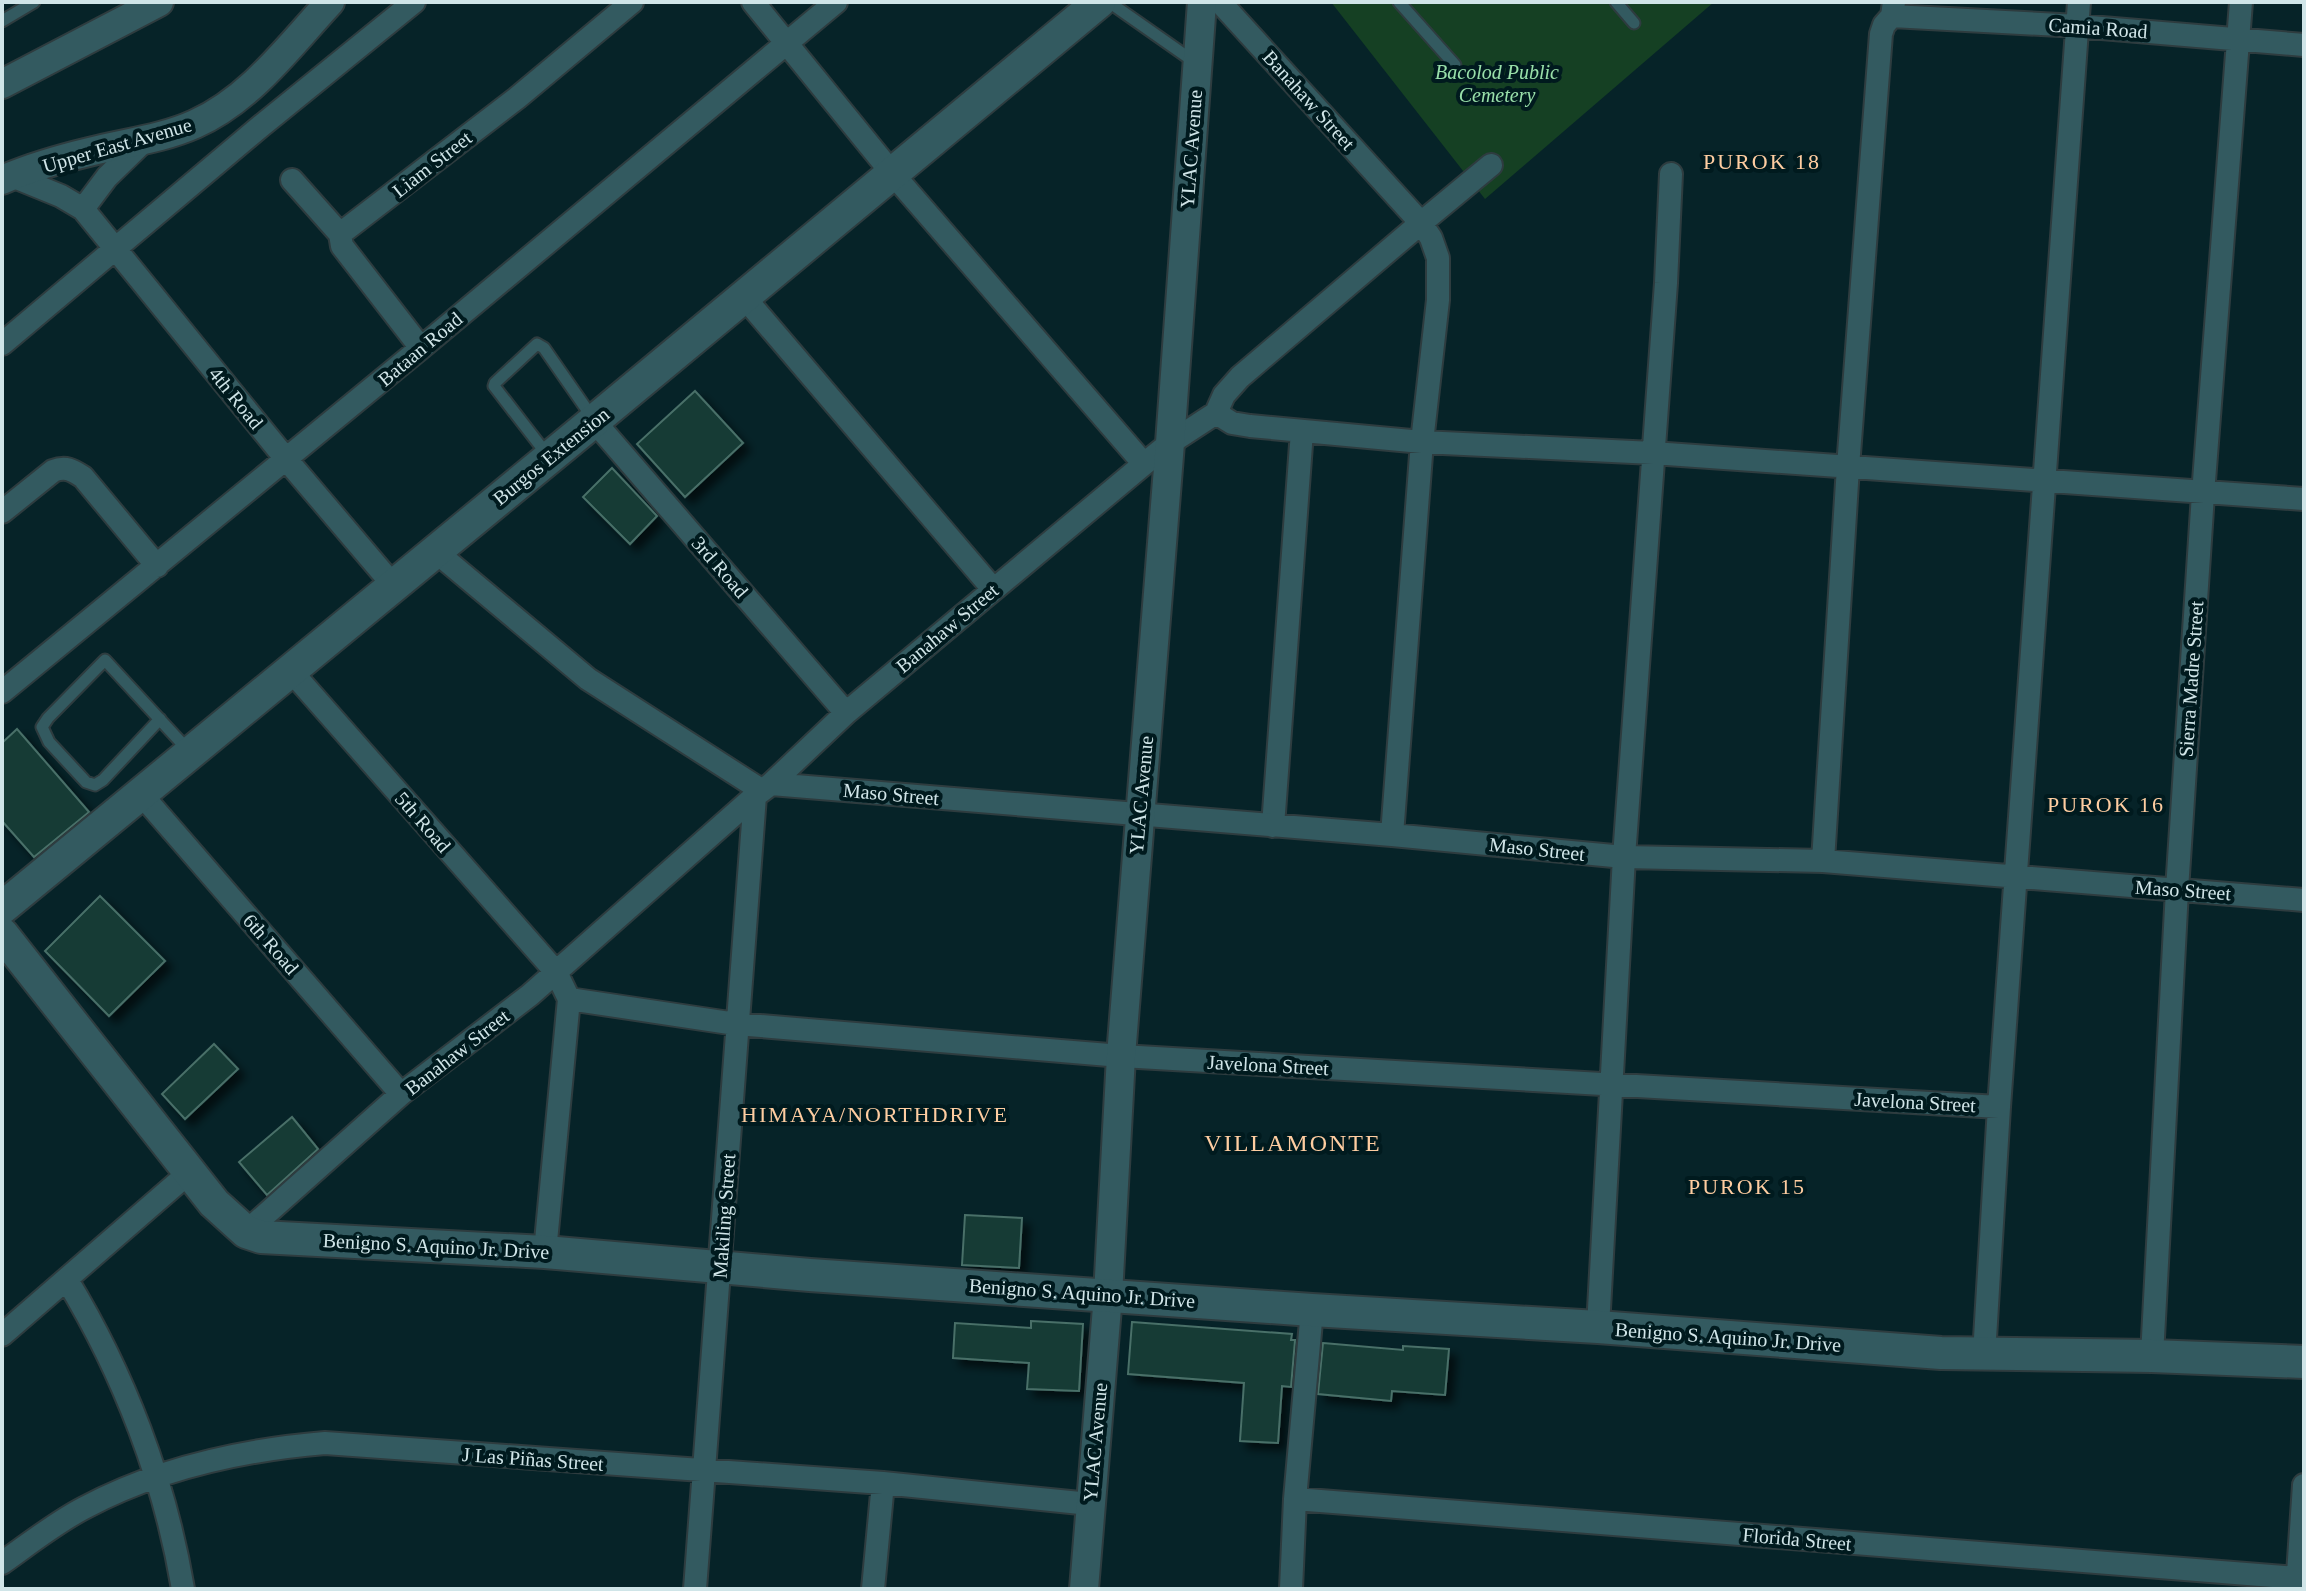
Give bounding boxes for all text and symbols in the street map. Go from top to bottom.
street label: Camia Road [2048,14,2148,42]
street label: Banahaw Street [1259,46,1360,155]
park label: Bacolod Public Cemetery [1435,61,1559,107]
street label: YLAC Avenue [1176,89,1206,209]
street label: Upper East Avenue [40,113,194,178]
street label: Liam Street [388,126,476,202]
district label: PUROK 18 [1703,149,1821,174]
street label: Bataan Road [374,308,466,390]
street label: 4th Road [205,363,267,433]
street label: Burgos Extension [489,403,614,510]
street label: 3rd Road [687,532,753,602]
street label: Banahaw Street [892,579,1003,677]
street label: Sierra Madre Street [2175,600,2207,758]
street label: YLAC Avenue [1125,735,1157,855]
street label: Maso Street [842,779,940,809]
street label: 5th Road [391,787,455,857]
district label: PUROK 16 [2047,792,2165,817]
street label: Maso Street [1488,833,1586,865]
street label: Maso Street [2134,876,2232,904]
street label: 6th Road [239,909,303,979]
street label: Banahaw Street [401,1004,514,1099]
street label: Javelona Street [1207,1051,1330,1079]
street label: Javelona Street [1854,1088,1977,1116]
district label: HIMAYA/NORTHDRIVE [741,1102,1009,1127]
district label: VILLAMONTE [1204,1130,1382,1156]
street label: Makiling Street [709,1152,740,1279]
district label: PUROK 15 [1688,1174,1806,1199]
street label: Benigno S. Aquino Jr. Drive [322,1229,550,1264]
street label: Benigno S. Aquino Jr. Drive [968,1274,1196,1313]
street label: Benigno S. Aquino Jr. Drive [1614,1318,1842,1357]
street label: YLAC Avenue [1079,1382,1111,1502]
street label: J Las Piñas Street [462,1443,605,1475]
street label: Florida Street [1742,1523,1853,1555]

